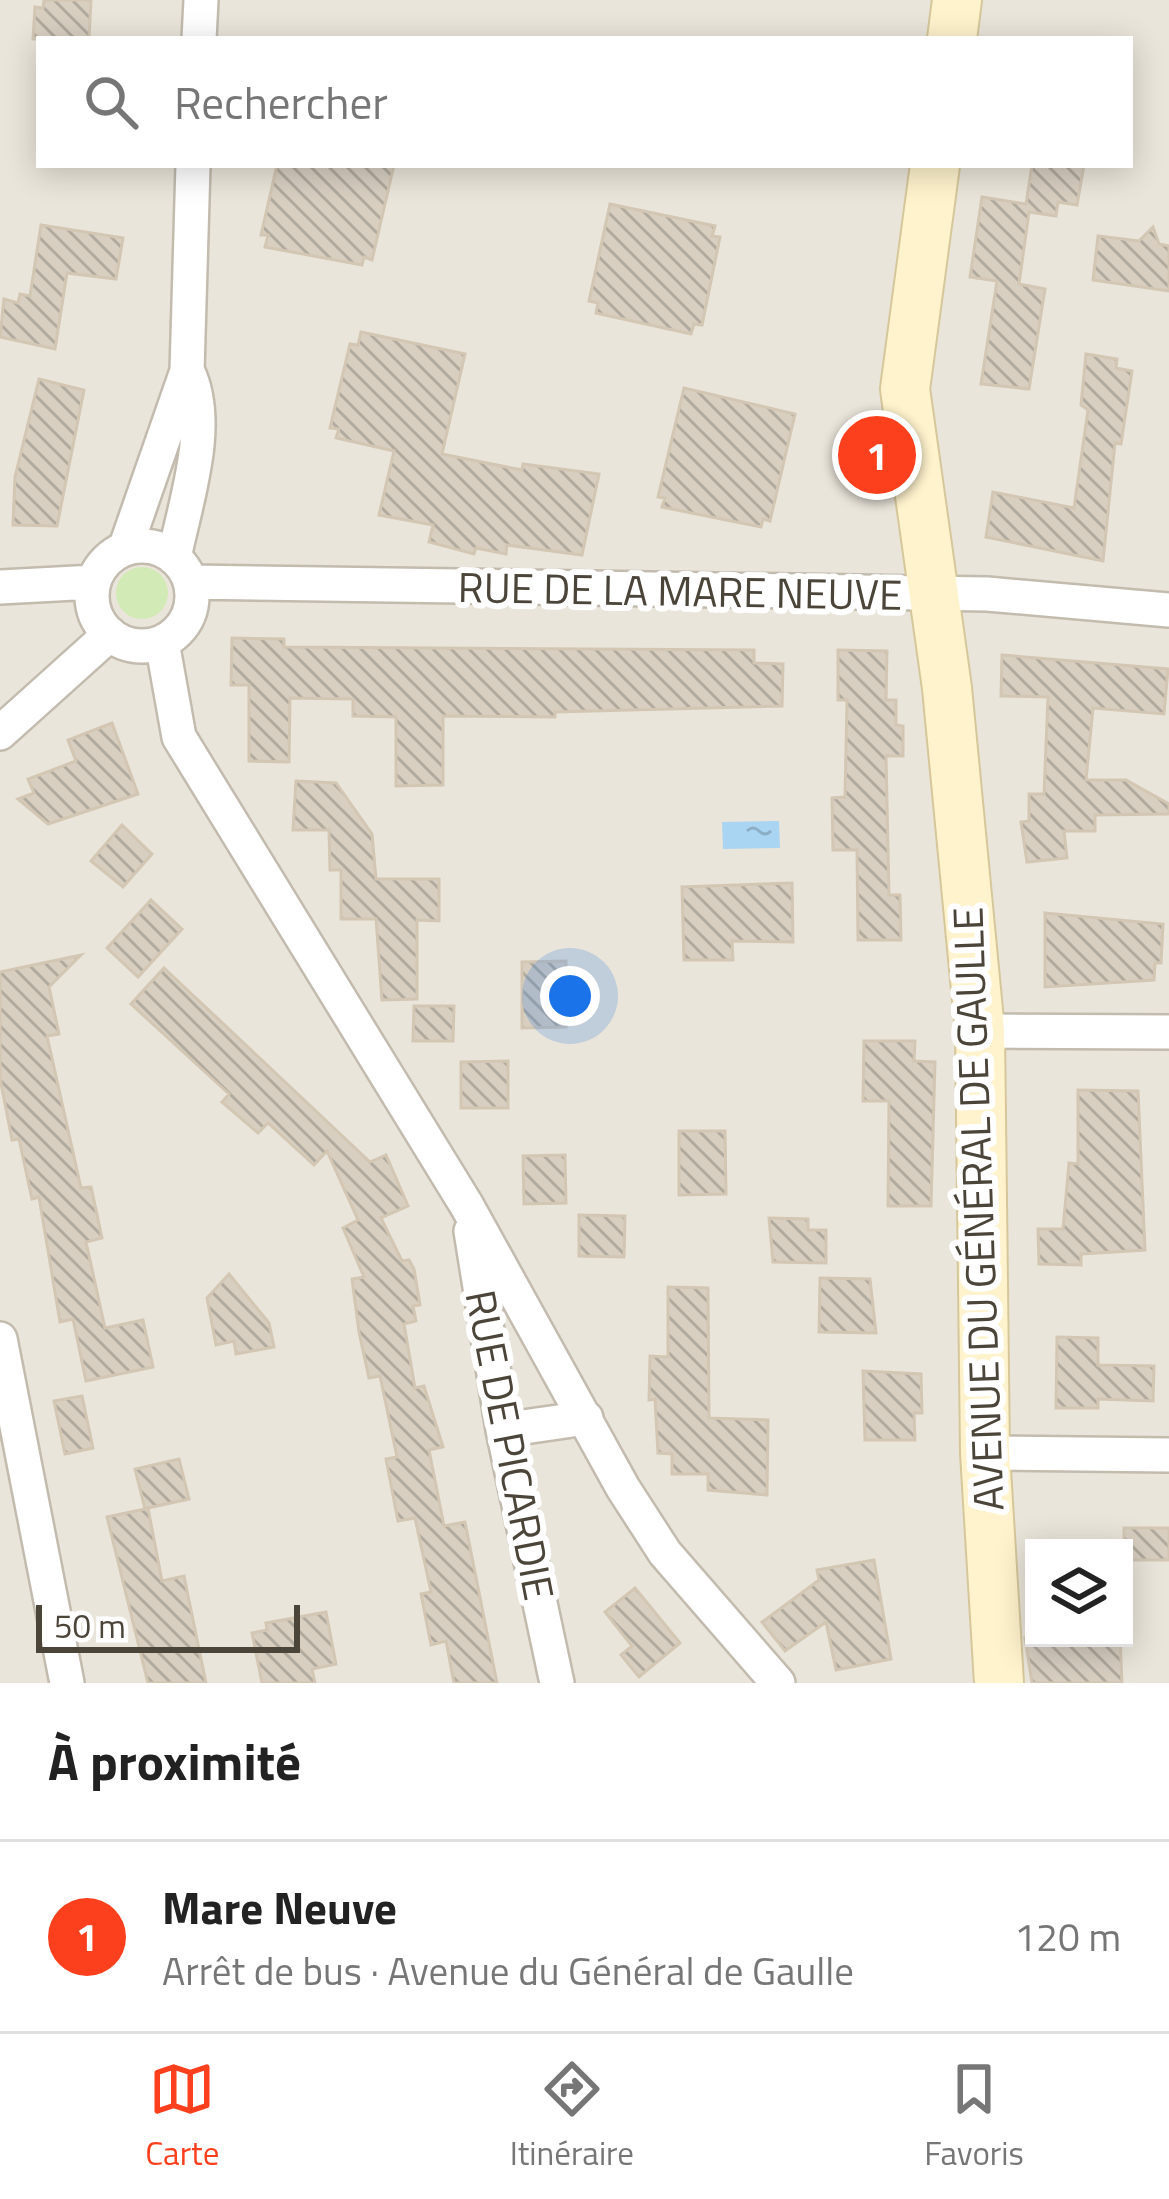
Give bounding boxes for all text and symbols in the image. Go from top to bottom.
search box [36,36,1133,168]
text: Rechercher [174,68,388,136]
icon: search [78,69,144,135]
pin: 1 [838,410,916,500]
street label: RUE DE LA MARE NEUVE [457,554,903,626]
street label: AVENUE DU GÉNÉRAL DE GAULLE [934,906,1020,1512]
your location [540,966,600,1026]
street label: RUE DE PICARDIE [450,1284,572,1605]
map controls [1025,1539,1133,1647]
button: layers [1025,1539,1133,1647]
scale bar [36,1599,300,1652]
text: 50 m [54,1601,126,1651]
text: À proximité [48,1722,301,1800]
text: Mare Neuve [162,1873,397,1941]
text: 1 [76,1907,98,1966]
text: 120 m [1014,1907,1121,1966]
text: Arrêt de bus · Avenue du Général de Gaulle [162,1941,854,2000]
tab: Carte [145,2056,219,2178]
tab: Itinéraire [510,2056,634,2178]
tab: Favoris [924,2056,1024,2178]

